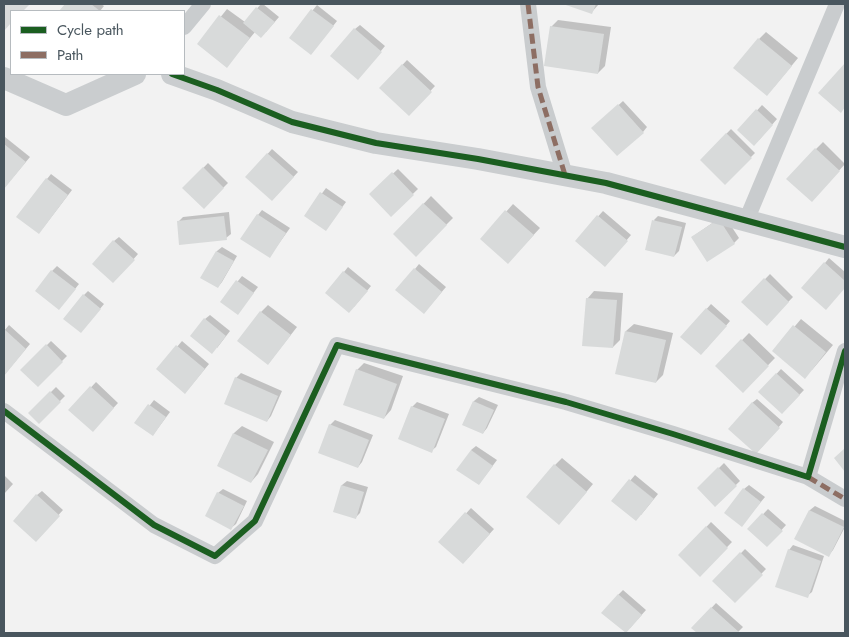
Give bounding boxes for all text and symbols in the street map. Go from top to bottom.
legend [10,10,185,75]
text: Cycle path [57,19,124,41]
text: Path [57,44,83,66]

